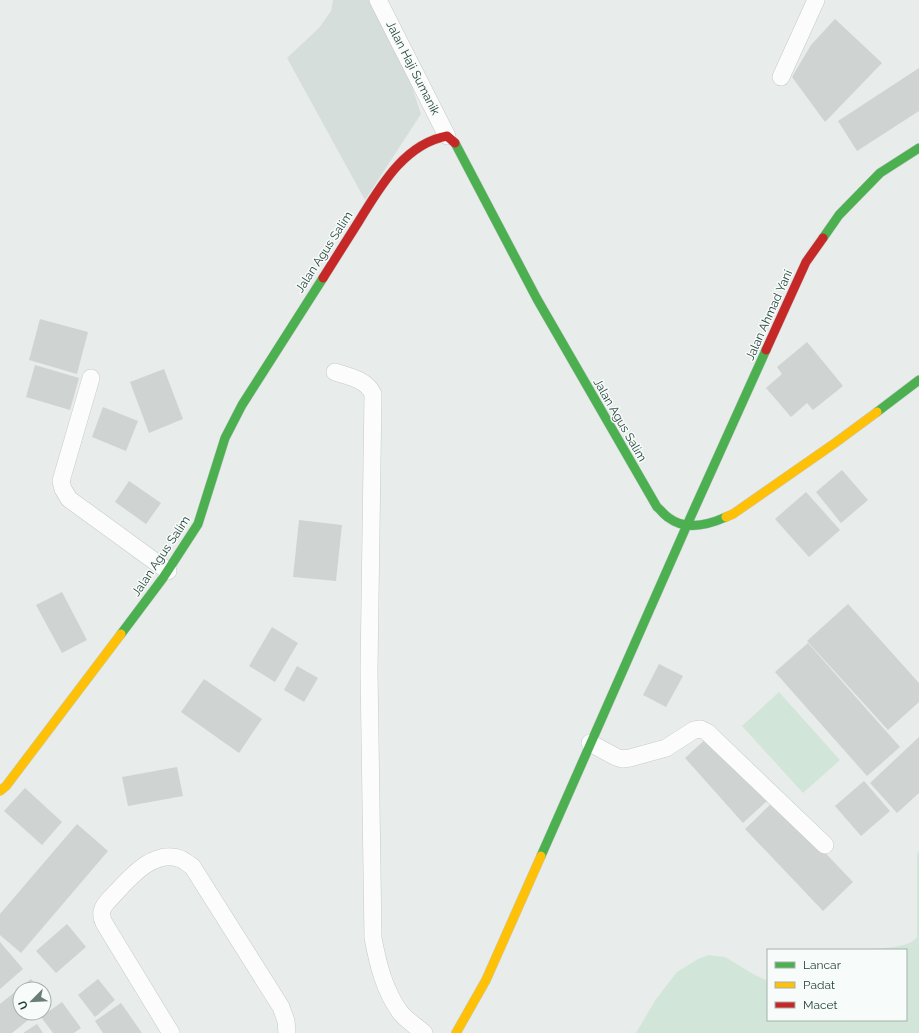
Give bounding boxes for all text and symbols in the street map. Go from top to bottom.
street label: Jalan Haji Sumanik [383,19,443,118]
street label: Jalan Agus Salim [293,209,355,295]
street label: Jalan Ahmad Yani [743,268,795,362]
street label: Jalan Agus Salim [590,376,650,464]
street label: Jalan Agus Salim [129,513,193,599]
legend [767,949,907,1021]
text: Lancar [803,958,842,972]
text: Padat [803,978,835,992]
north arrow [12,981,52,1021]
text: U [16,998,31,1011]
text: Macet [803,998,838,1012]

